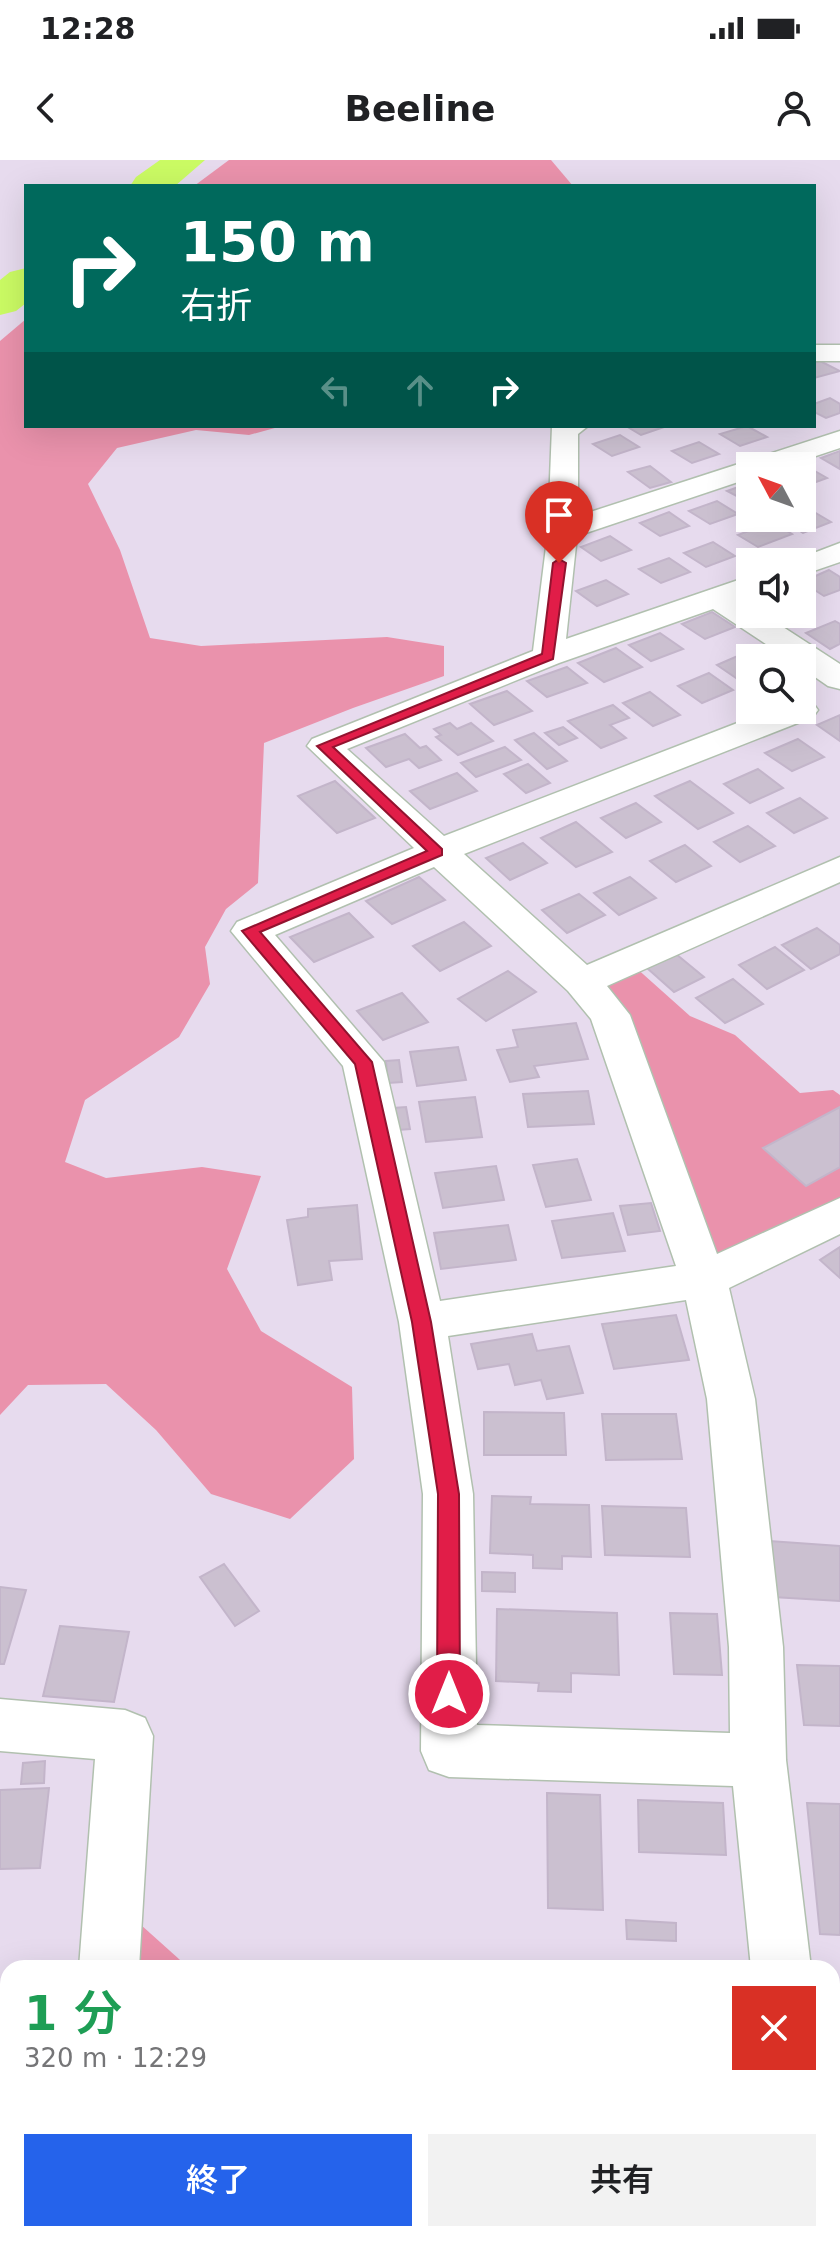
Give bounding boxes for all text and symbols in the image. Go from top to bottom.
text: 12:28 [40,11,136,46]
icon: back [24,86,68,130]
icon: person [772,86,816,130]
text: Beeline [345,88,496,129]
text: 150 m [180,209,375,274]
icon: right [48,216,152,320]
text: 右折 [180,285,252,326]
icon: left [314,368,358,412]
icon: ahead [398,368,442,412]
icon: right [482,368,526,412]
north arrow [736,452,816,532]
map controls [736,452,816,724]
pin [525,481,593,563]
icon: arrive [537,493,581,537]
button: sound [736,548,816,628]
button: search [736,644,816,724]
position arrow [407,1652,491,1736]
text: 1 分 [24,1985,122,2041]
button: close [732,1986,816,2070]
text: 320 m · 12:29 [24,2043,207,2073]
button: 終了 [24,2134,412,2226]
button: 共有 [428,2134,816,2226]

